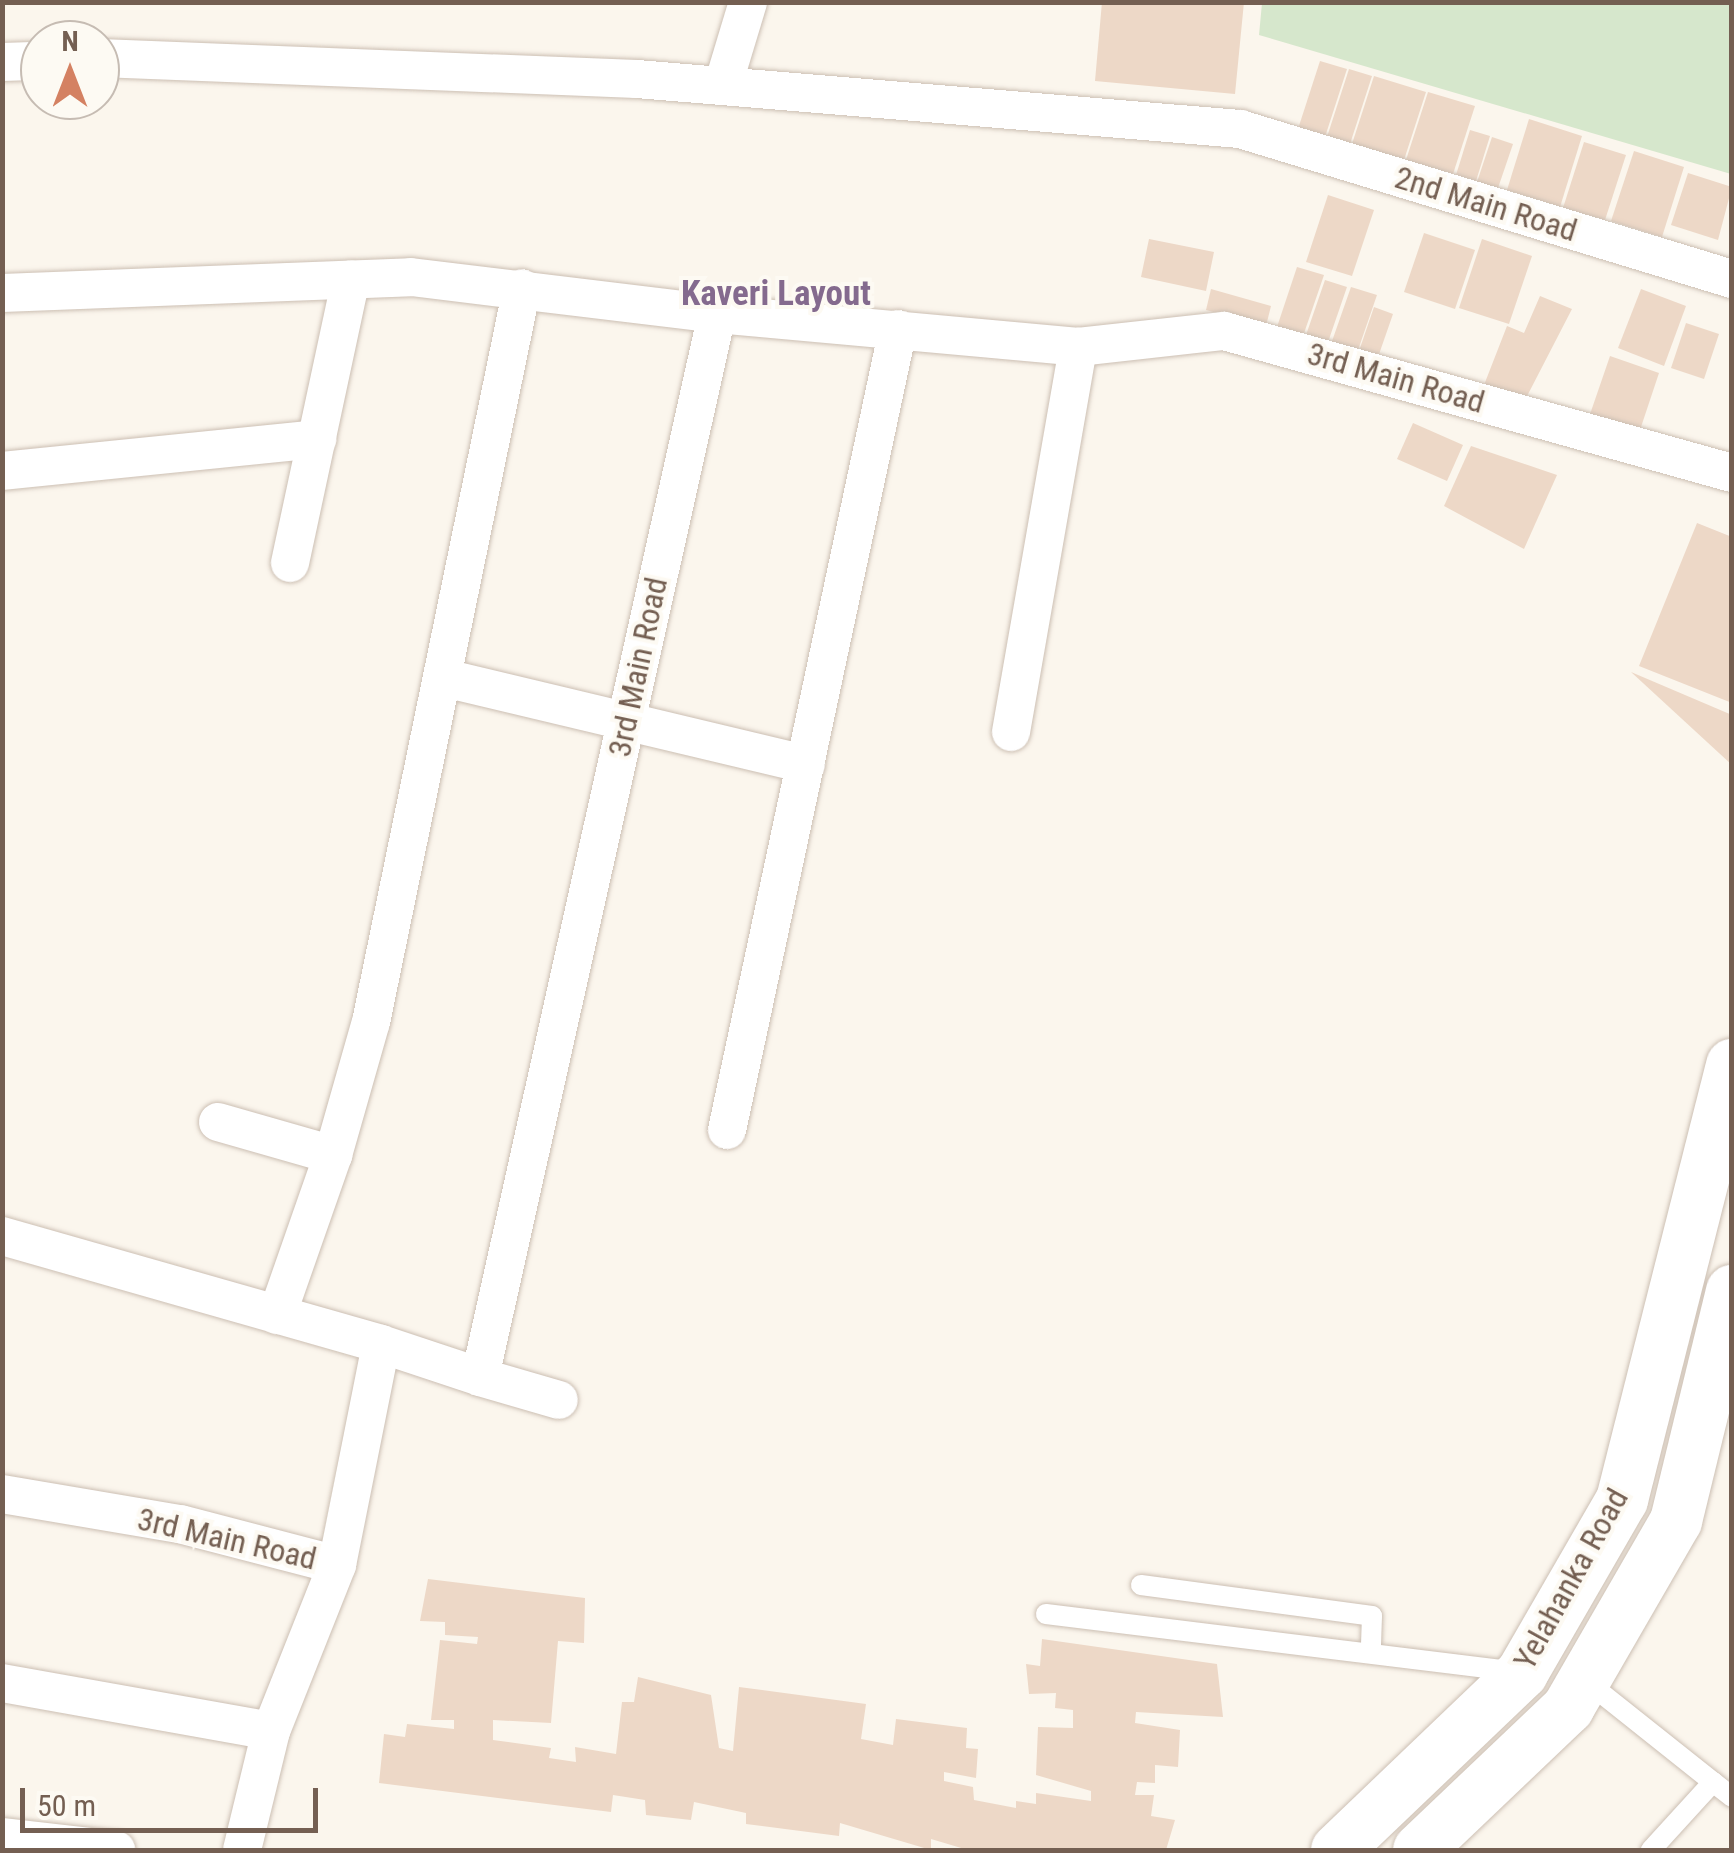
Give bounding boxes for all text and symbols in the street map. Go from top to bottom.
north arrow [20,20,120,120]
text: N [61,25,79,58]
street label: 2nd Main Road [1390,158,1582,250]
district label: Kaveri Layout [681,273,871,315]
street label: 3rd Main Road [1303,334,1489,422]
street label: 3rd Main Road [600,574,676,760]
street label: Yelahanka Road [1505,1482,1637,1676]
street label: 3rd Main Road [134,1500,320,1578]
scale bar [25,1768,322,1830]
text: 50 m [37,1788,96,1823]

